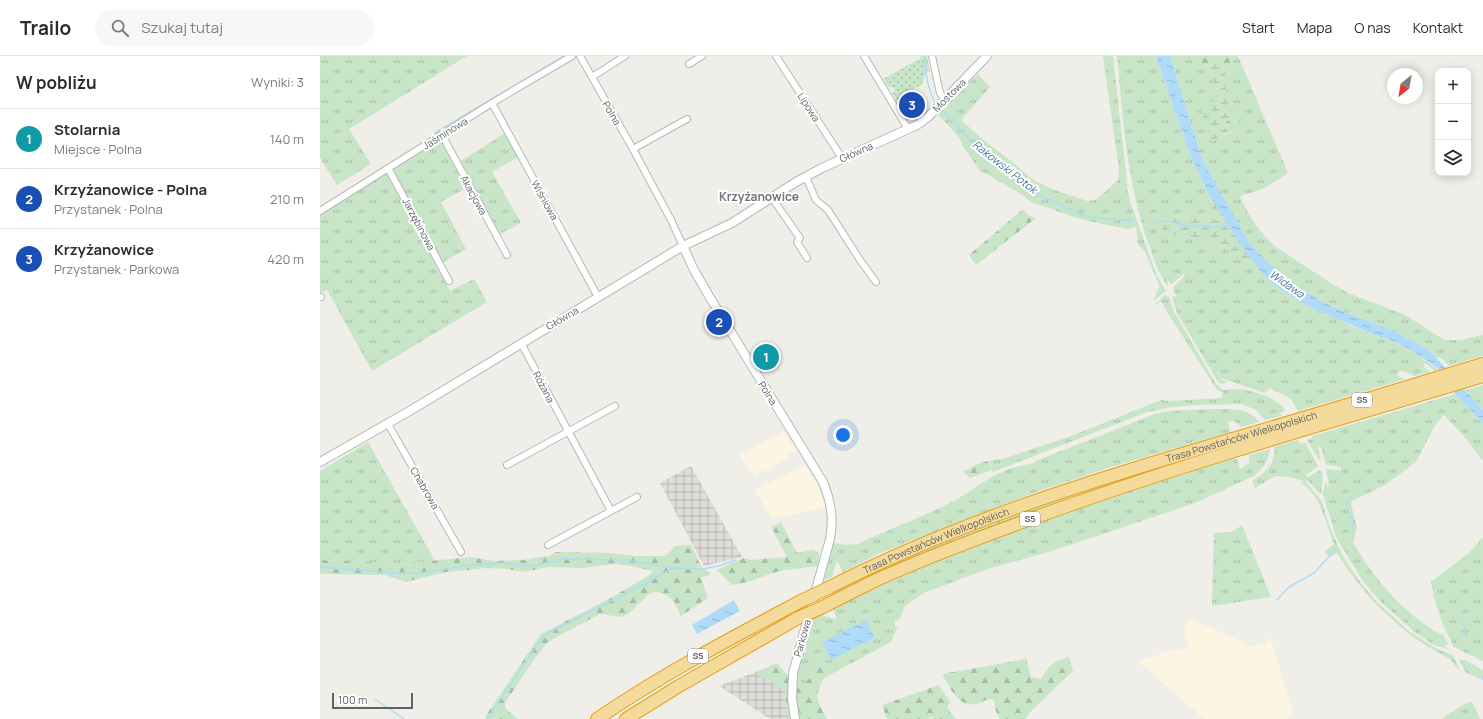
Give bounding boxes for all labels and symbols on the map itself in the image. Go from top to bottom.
north arrow [1387,68,1423,104]
street label: Mostowa [929,75,969,115]
street label: Lipowa [794,90,824,124]
pin: 3 [899,90,925,120]
street label: Polna [599,98,625,128]
street label: Jaśminowa [420,114,470,152]
water label: Rakowski Potok [970,137,1042,198]
street label: Główna [837,138,875,166]
street label: Akacjowa [457,173,491,217]
street label: Wiśniowa [528,178,562,222]
district label: Krzyżanowice [719,188,799,205]
street label: Jarzębinowa [399,195,439,253]
water label: Widawa [1267,266,1308,302]
street label: Główna [543,303,581,333]
pin: 2 [706,307,732,337]
pin: 1 [753,342,779,372]
street label: Różana [530,369,558,405]
street label: Polna [755,378,781,408]
road number: S5 [1352,393,1372,407]
street label: Trasa Powstańców Wielkopolskich [1164,407,1319,465]
your location [833,425,853,445]
street label: Chabrowa [407,464,443,512]
street label: Trasa Powstańców Wielkopolskich [861,504,1011,577]
road number: S5 [1020,512,1040,526]
street label: Parkowa [790,618,814,658]
road number: S5 [688,649,708,663]
scale bar [332,691,413,710]

